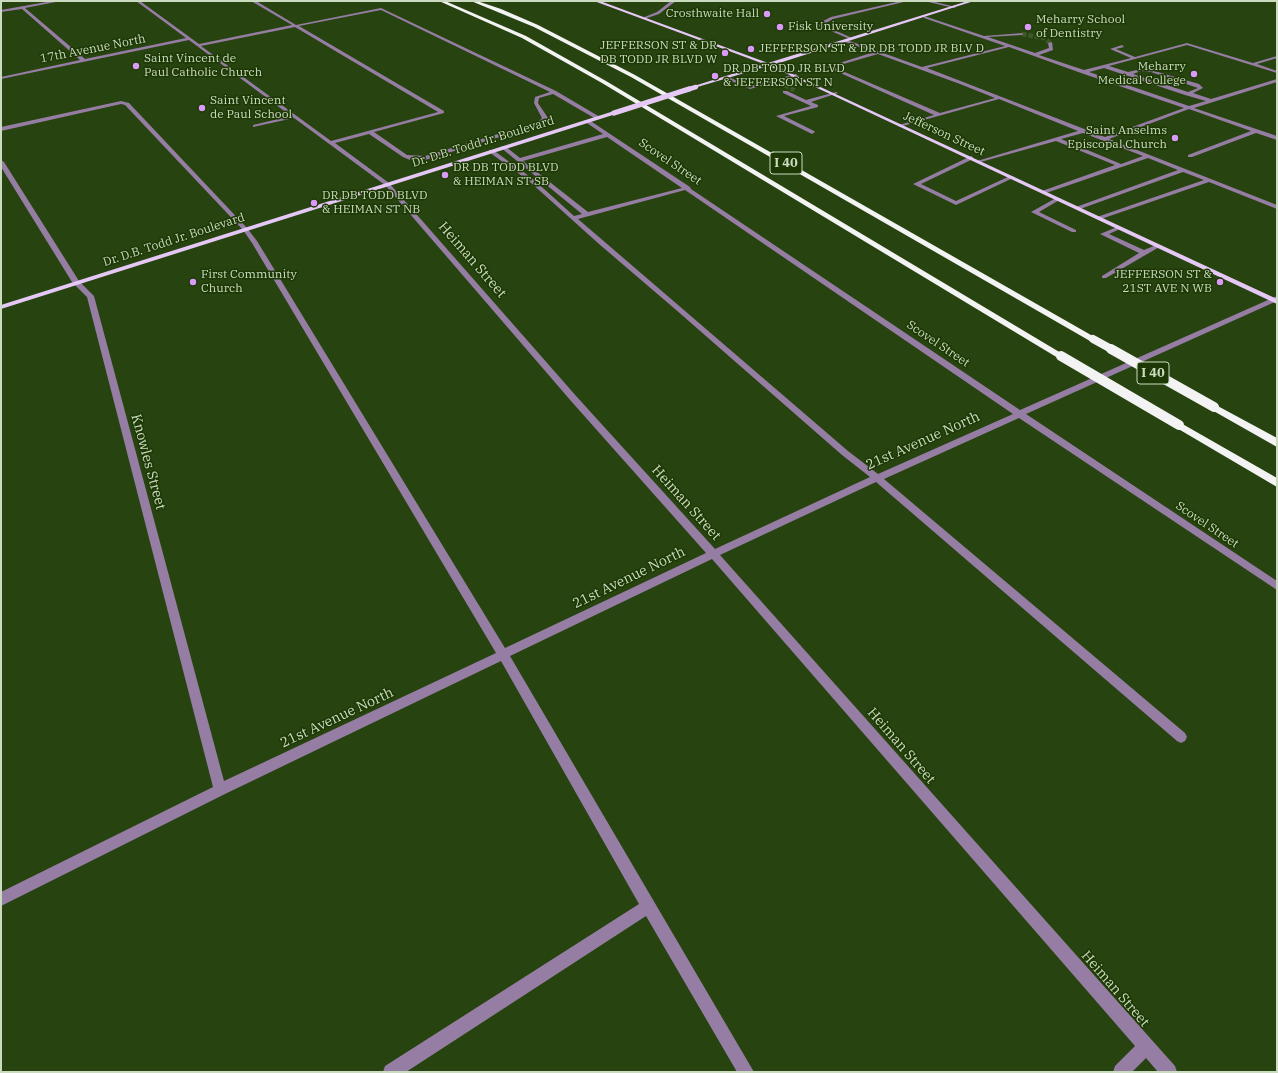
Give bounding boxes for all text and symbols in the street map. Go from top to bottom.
place label: Crosthwaite Hall [666,7,759,21]
marker: Crosthwaite Hall [762,9,772,19]
place label: Meharry School of Dentistry [1036,13,1125,41]
place label: Fisk University [788,20,873,34]
marker: Fisk University [775,22,785,32]
marker: Meharry School of Dentistry [1023,22,1033,32]
street label: 17th Avenue North [39,32,147,66]
place label: JEFFERSON ST & DR DB TODD JR BLVD W [600,39,717,67]
place label: JEFFERSON ST & DR DB TODD JR BLV D [759,42,984,56]
marker: JEFFERSON ST & DR DB TODD JR BLV D [746,44,756,54]
marker: JEFFERSON ST & DR DB TODD JR BLVD W [720,48,730,58]
place label: Saint Vincent de Paul Catholic Church [144,52,262,80]
place label: Meharry Medical College [1098,60,1186,88]
marker: Saint Vincent de Paul Catholic Church [131,61,141,71]
place label: DR DB TODD JR BLVD & JEFFERSON ST N [723,62,845,90]
marker: Meharry Medical College [1189,69,1199,79]
marker: DR DB TODD JR BLVD & JEFFERSON ST N [710,71,720,81]
place label: Saint Vincent de Paul School [210,94,292,122]
marker: Saint Vincent de Paul School [197,103,207,113]
street label: Jefferson Street [901,109,987,159]
street label: Dr. D.B. Todd Jr. Boulevard [410,113,556,171]
place label: Saint Anselms Episcopal Church [1067,124,1167,152]
marker: Saint Anselms Episcopal Church [1170,133,1180,143]
street label: Scovel Street [636,136,704,188]
road number: I 40 [770,152,802,174]
place label: DR DB TODD BLVD & HEIMAN ST SB [453,161,558,189]
marker: DR DB TODD BLVD & HEIMAN ST SB [440,170,450,180]
place label: DR DB TODD BLVD & HEIMAN ST NB [322,189,427,217]
marker: DR DB TODD BLVD & HEIMAN ST NB [309,198,319,208]
street label: Dr. D.B. Todd Jr. Boulevard [101,210,247,270]
street label: Heiman Street [434,218,510,302]
place label: First Community Church [201,268,297,296]
place label: JEFFERSON ST & 21ST AVE N WB [1114,268,1212,296]
marker: First Community Church [188,277,198,287]
marker: JEFFERSON ST & 21ST AVE N WB [1215,277,1225,287]
street label: Scovel Street [904,318,972,370]
road number: I 40 [1137,362,1169,384]
street label: 21st Avenue North [863,408,983,474]
street label: Knowles Street [127,412,169,512]
street label: Heiman Street [648,462,724,544]
street label: Scovel Street [1173,499,1241,551]
street label: 21st Avenue North [570,544,688,612]
street label: 21st Avenue North [278,684,396,752]
street label: Heiman Street [863,704,939,788]
street label: Heiman Street [1077,947,1153,1031]

